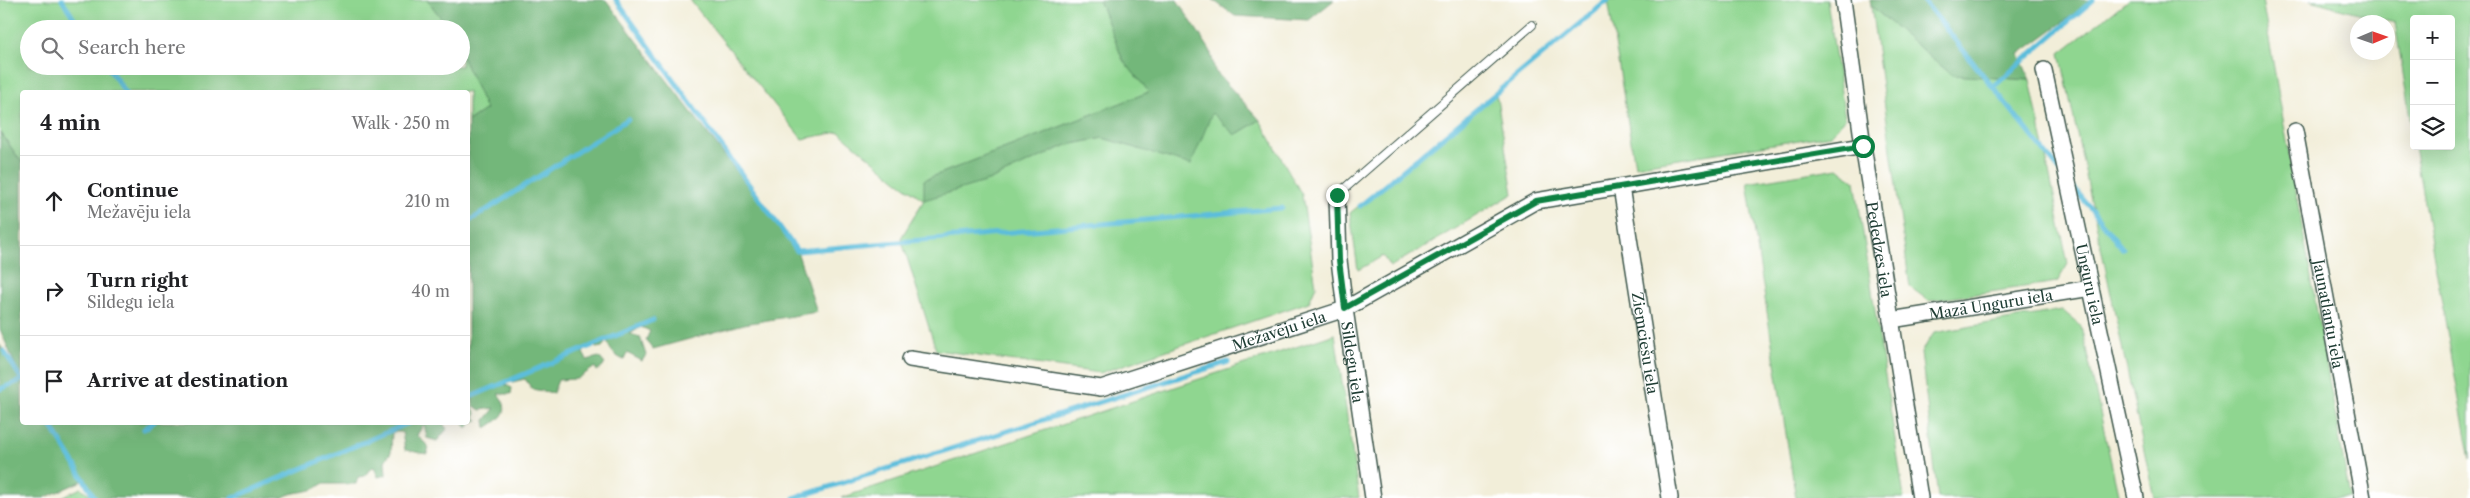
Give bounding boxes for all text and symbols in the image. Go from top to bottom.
north arrow [2350,15,2395,60]
map controls [2410,15,2455,150]
button: + [2410,15,2455,60]
search box [20,20,470,75]
icon: search [38,34,66,62]
text: Search here [78,36,186,59]
button: − [2410,60,2455,105]
button: layers [2410,105,2455,150]
text: 4 min [40,110,101,135]
text: Walk · 250 m [352,113,450,133]
route start [1852,135,1875,158]
text: Continue [87,179,179,202]
route end [1326,184,1349,207]
icon: ahead [40,187,68,215]
text: 210 m [405,191,450,211]
street label: Pededzes iela [1863,200,1897,299]
text: Mežavēju iela [87,202,191,222]
street label: Unguru iela [2072,242,2108,327]
street label: Jaunatlantu iela [2309,256,2348,370]
text: Turn right [87,269,188,292]
icon: right [40,277,68,305]
text: 40 m [411,281,450,301]
street label: Mazā Unguru iela [1927,285,2054,323]
street label: Ziemciešu iela [1628,291,1663,396]
text: Sildegu iela [87,292,175,312]
street label: Mežavēju iela [1229,306,1328,355]
street label: Sildegu iela [1337,320,1368,404]
icon: arrive [40,367,68,395]
text: Arrive at destination [87,369,288,392]

